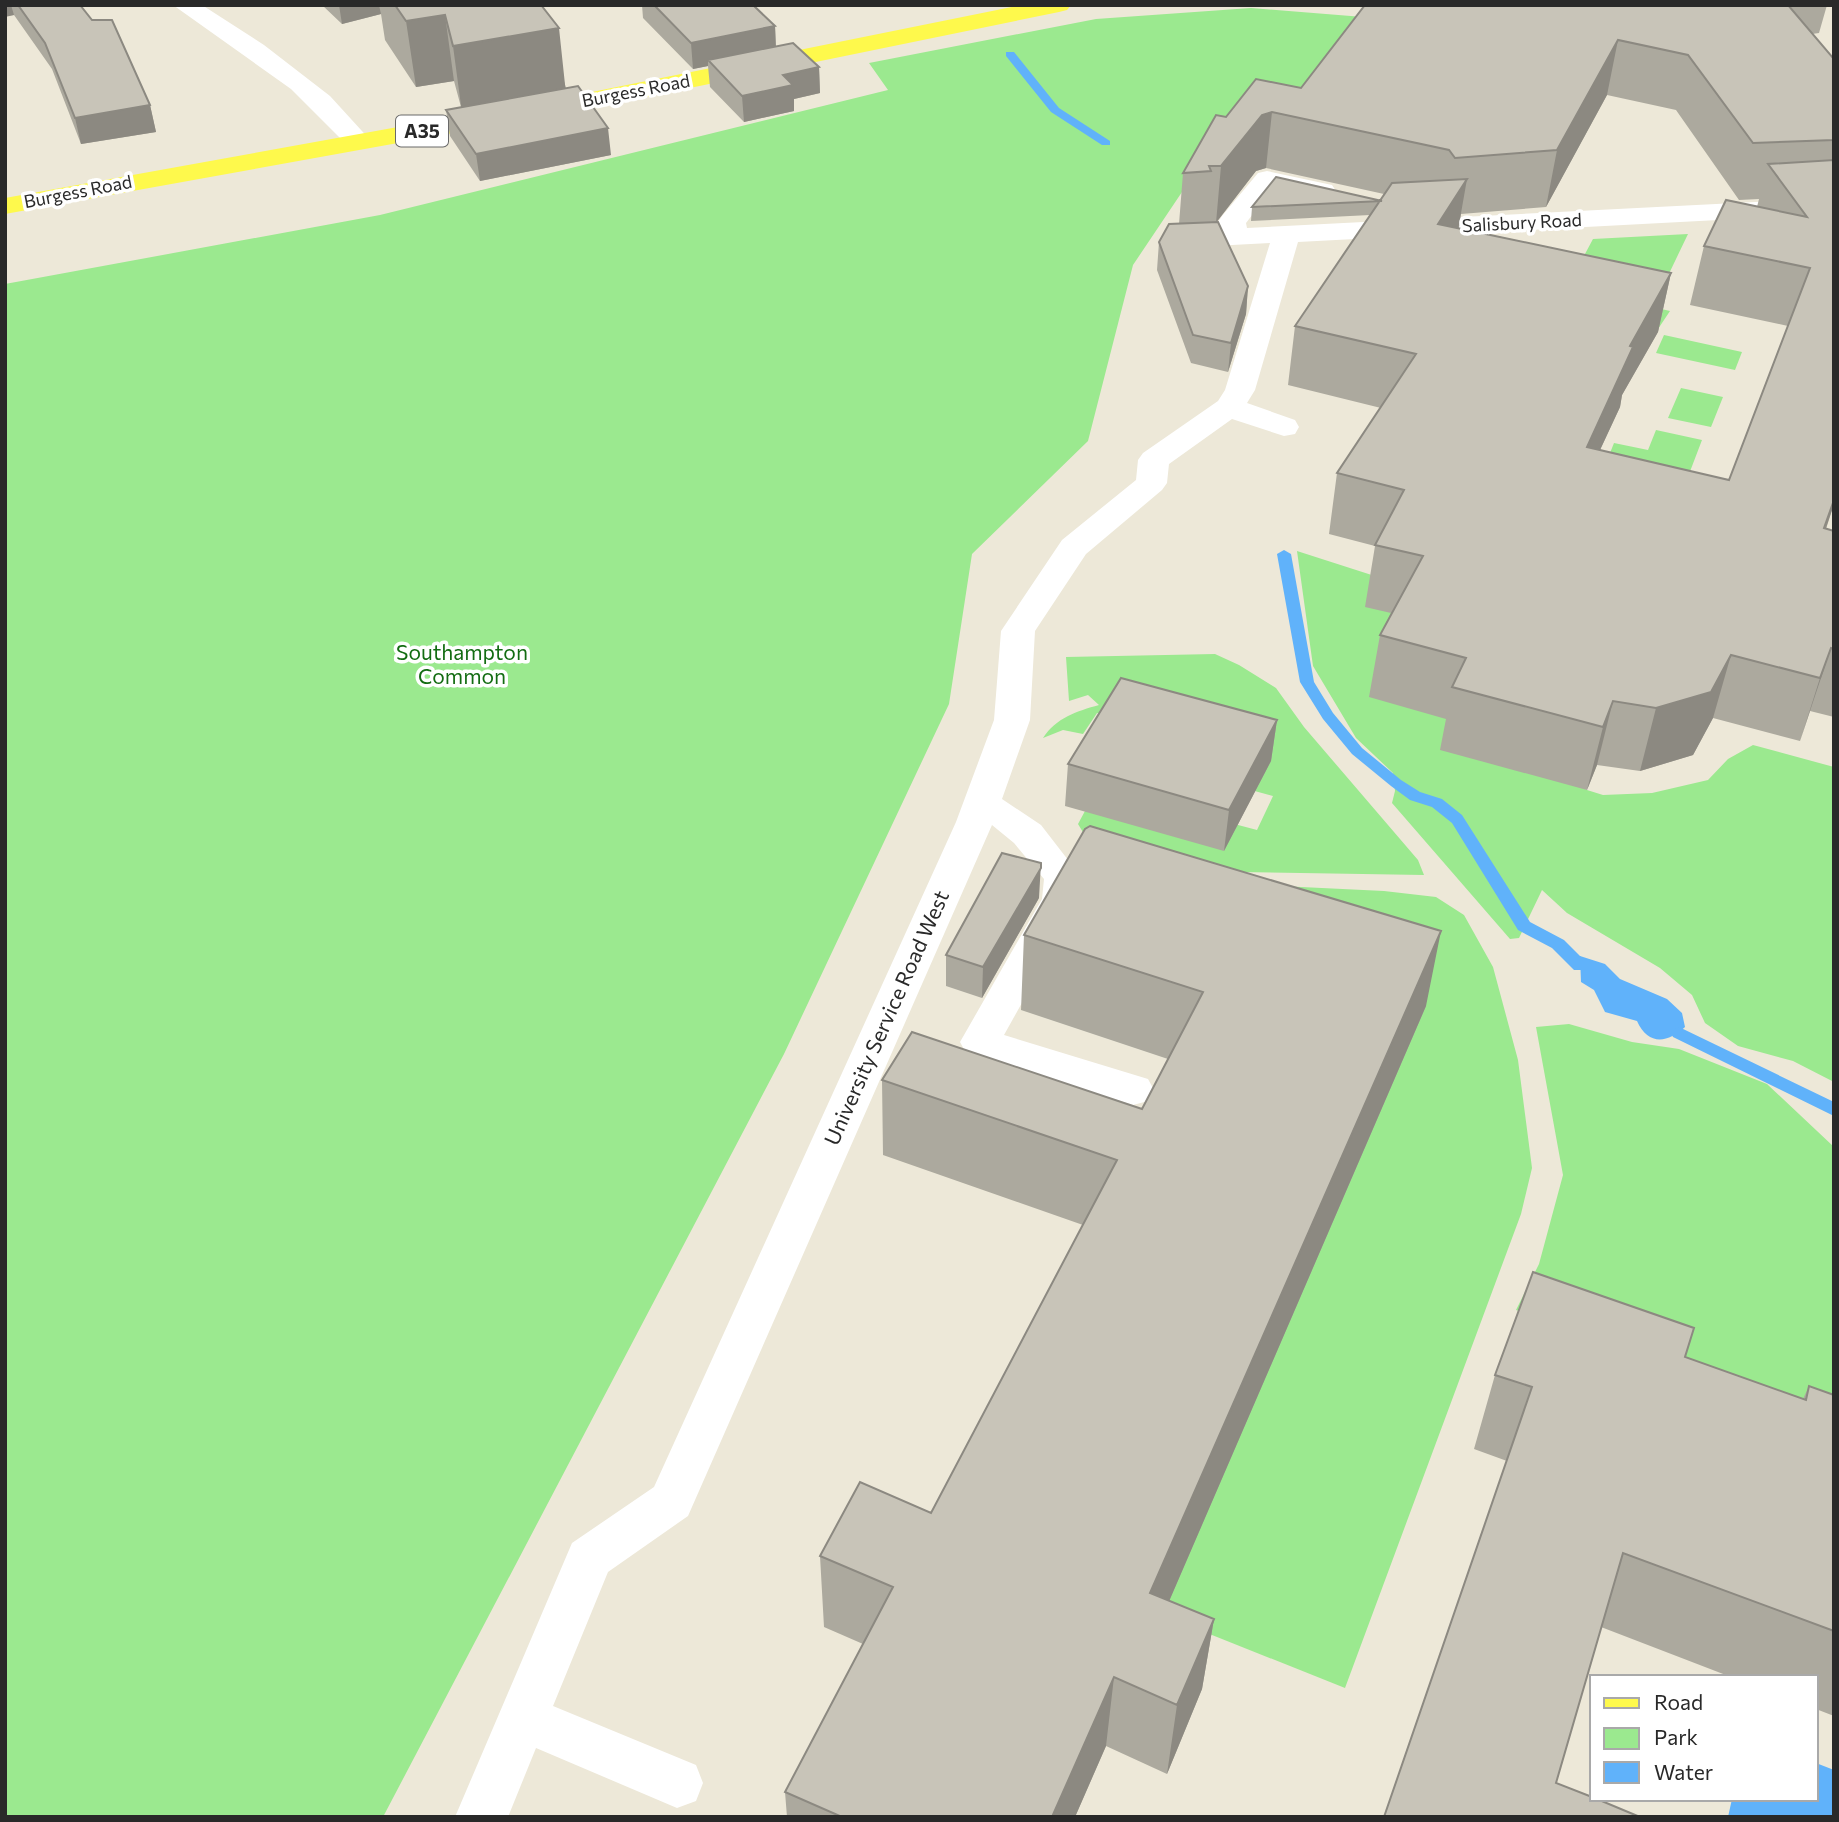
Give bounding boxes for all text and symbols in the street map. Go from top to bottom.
street label: Burgess Road [580,69,692,111]
road number: A35 [396,116,448,146]
street label: Burgess Road [22,170,134,212]
street label: Salisbury Road [1461,208,1582,236]
park label: Southampton Common [396,639,528,688]
street label: University Service Road West [818,886,953,1149]
legend [1590,1675,1818,1801]
text: Road [1654,1689,1703,1714]
text: Park [1654,1724,1698,1749]
text: Water [1654,1759,1713,1784]

